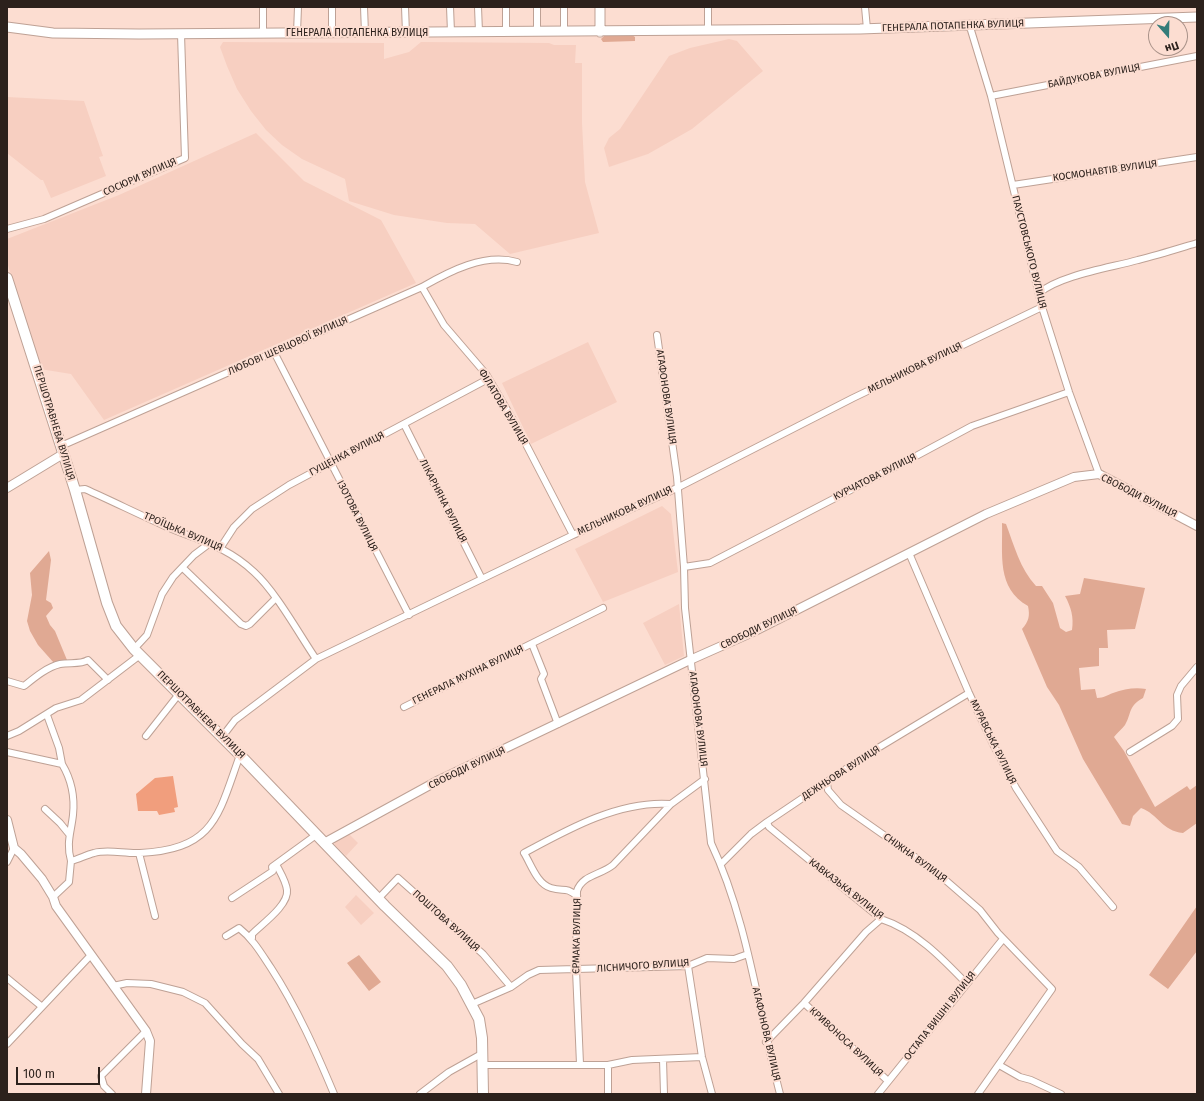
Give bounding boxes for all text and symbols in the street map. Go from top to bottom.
north arrow [1148,16,1188,56]
street label: ГЕНЕРАЛА ПОТАПЕНКА ВУЛИЦЯ [882,18,1024,34]
street label: ГЕНЕРАЛА ПОТАПЕНКА ВУЛИЦЯ [286,27,428,39]
text: Пн [1163,38,1181,55]
street label: БАЙДУКОВА ВУЛИЦЯ [1047,61,1141,91]
street label: СОСЮРИ ВУЛИЦЯ [101,155,179,199]
street label: КОСМОНАВТІВ ВУЛИЦЯ [1052,158,1158,184]
street label: ПАУСТОВСЬКОГО ВУЛИЦЯ [1009,194,1049,310]
street label: ЛЮБОВІ ШЕВЦОВОЇ ВУЛИЦЯ [226,314,350,378]
street label: МЕЛЬНИКОВА ВУЛИЦЯ [866,340,964,396]
street label: АГАФОНОВА ВУЛИЦЯ [653,349,679,445]
street label: ПЕРШОТРАВНЕВА ВУЛИЦЯ [31,364,77,482]
street label: ФІЛАТОВА ВУЛИЦЯ [476,367,530,447]
street label: ГУЩЕНКА ВУЛИЦЯ [307,429,387,479]
street label: КУРЧАТОВА ВУЛИЦЯ [831,451,919,503]
street label: ЛІКАРНЯНА ВУЛИЦЯ [417,457,469,545]
street label: СВОБОДИ ВУЛИЦЯ [1099,472,1179,520]
street label: ІЗОТОВА ВУЛИЦЯ [334,479,380,553]
street label: МЕЛЬНИКОВА ВУЛИЦЯ [576,484,674,538]
street label: ТРОЇЦЬКА ВУЛИЦЯ [142,510,224,554]
street label: СВОБОДИ ВУЛИЦЯ [719,604,799,652]
street label: ГЕНЕРАЛА МУХІНА ВУЛИЦЯ [410,643,526,707]
street label: ПЕРШОТРАВНЕВА ВУЛИЦЯ [154,668,248,762]
street label: АГАФОНОВА ВУЛИЦЯ [686,671,710,767]
street label: МУРАВСЬКА ВУЛИЦЯ [967,698,1019,786]
street label: ДЕЖНЬОВА ВУЛИЦЯ [800,743,882,803]
street label: СВОБОДИ ВУЛИЦЯ [427,744,507,792]
street label: СНІЖНА ВУЛИЦЯ [881,831,949,885]
street label: КАВКАЗЬКА ВУЛИЦЯ [806,856,886,922]
street label: ПОШТОВА ВУЛИЦЯ [410,888,482,954]
street label: ЄРМАКА ВУЛИЦЯ [570,898,584,974]
street label: ЛІСНИЧОГО ВУЛИЦЯ [596,957,690,975]
street label: ОСТАПА ВИШНІ ВУЛИЦЯ [902,969,978,1063]
street label: АГАФОНОВА ВУЛИЦЯ [749,986,783,1082]
street label: КРИВОНОСА ВУЛИЦЯ [807,1005,885,1079]
scale bar [18,1059,102,1085]
text: 100 m [23,1067,55,1081]

